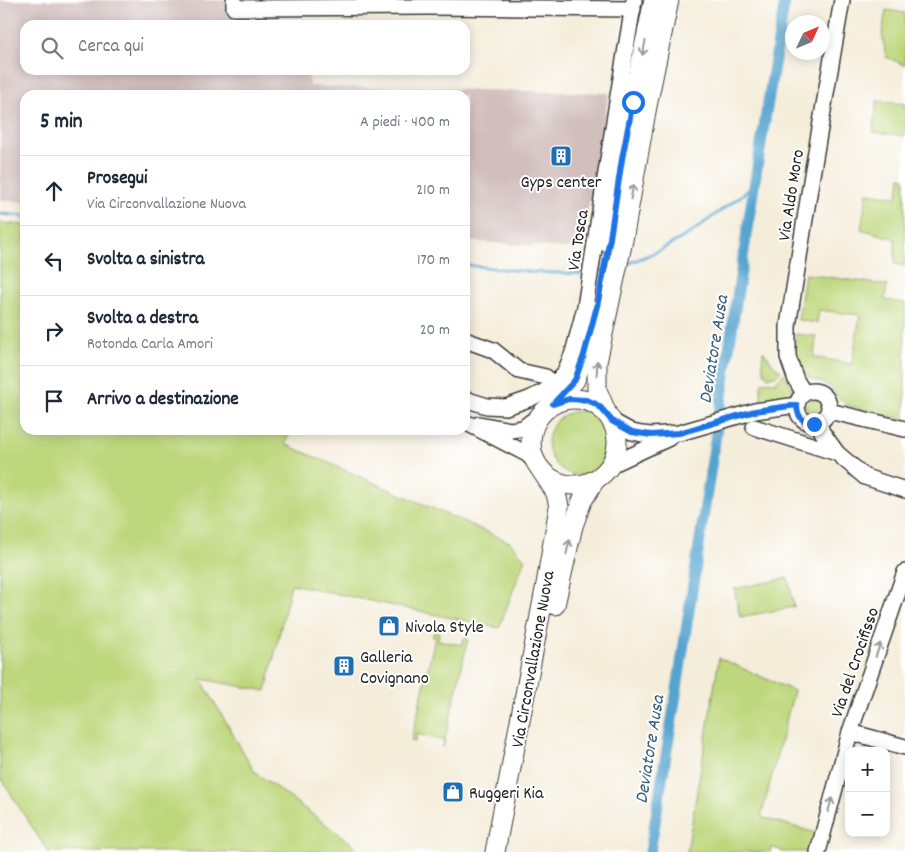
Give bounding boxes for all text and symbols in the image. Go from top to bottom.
north arrow [785,15,830,60]
search box [20,20,470,75]
icon: search [38,34,66,62]
text: Cerca qui [78,34,144,61]
one-way arrow [639,39,648,55]
route start [622,91,645,114]
text: 5 min [40,108,83,138]
text: A piedi · 400 m [360,111,450,134]
building icon: Gyps center [549,144,573,168]
street label: Via Aldo Moro [773,148,812,243]
text: Prosegui [87,166,147,193]
place label: Gyps center [520,171,602,196]
icon: ahead [40,177,68,205]
text: 210 m [416,179,450,202]
one-way arrow [627,184,637,200]
text: Via Circonvallazione Nuova [87,193,246,216]
street label: Via Tosca [562,208,597,273]
icon: left [40,247,68,275]
text: Svolta a sinistra [87,247,205,274]
text: 170 m [417,249,450,272]
water label: Deviatore Ausa [694,292,737,406]
text: Svolta a destra [87,306,198,333]
icon: right [40,317,68,345]
text: 20 m [420,319,450,342]
text: Rotonda Carla Amori [87,333,213,356]
one-way arrow [593,360,602,376]
icon: arrive [40,387,68,415]
text: Arrivo a destinazione [87,387,239,414]
route end [803,413,826,436]
one-way arrow [564,539,573,555]
street label: Via Circonvallazione Nuova [507,569,562,750]
street label: Via del Crocifisso [826,604,887,721]
shop icon: Nivola Style [377,614,401,638]
place label: Nivola Style [405,616,484,641]
one-way arrow [874,642,883,658]
place label: Galleria Covignano [360,646,429,692]
building icon: Galleria Covignano [332,654,356,678]
water label: Deviatore Ausa [630,692,673,806]
map controls [845,747,890,837]
button: + [845,747,890,792]
shop icon: Ruggeri Kia [441,780,465,804]
place label: Ruggeri Kia [469,782,544,807]
button: − [845,792,890,837]
one-way arrow [826,797,836,813]

